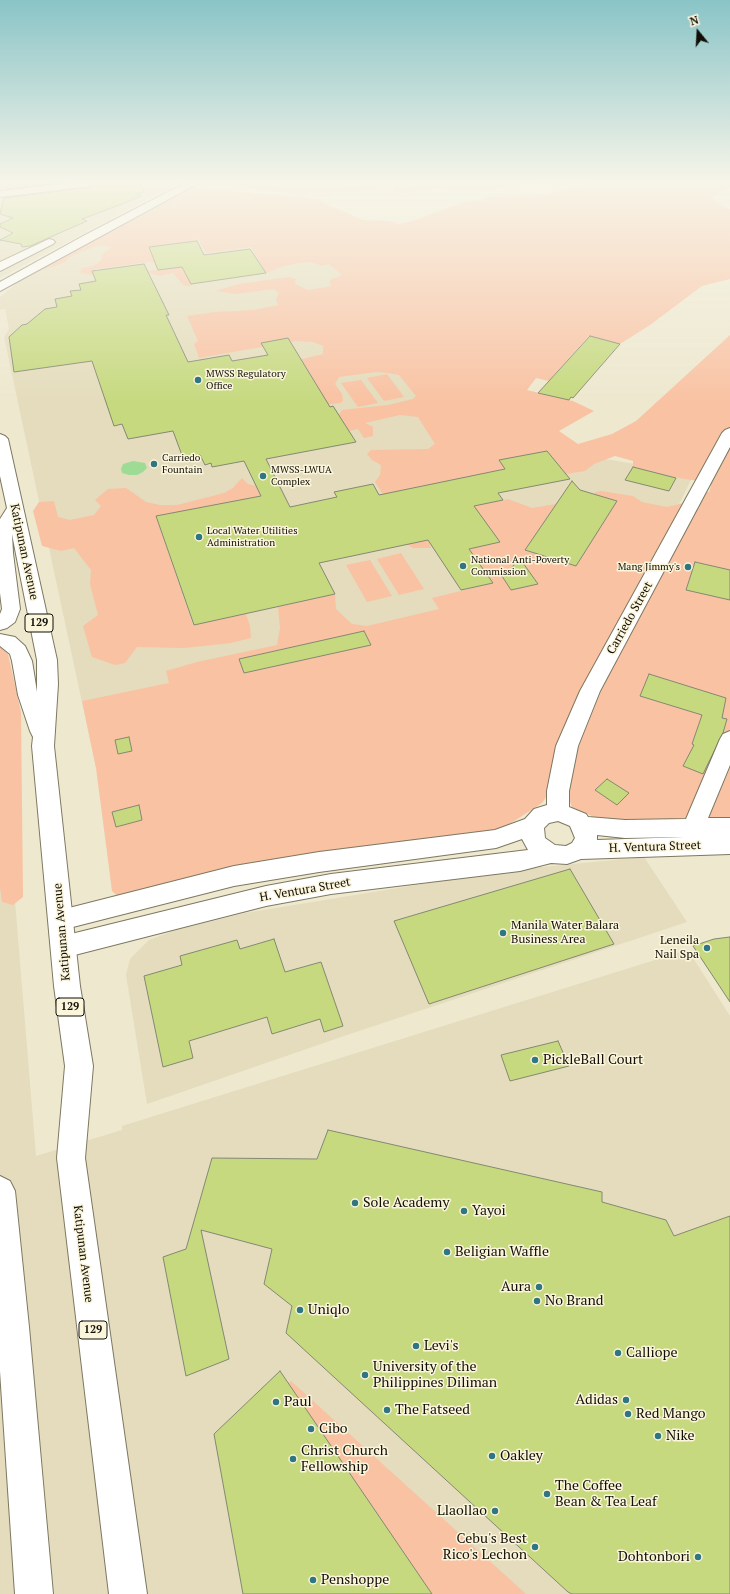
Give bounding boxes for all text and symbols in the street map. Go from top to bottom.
north arrow [678,12,718,52]
text: N [688,13,700,29]
place label: MWSS Regulatory Office [206,368,286,392]
marker: MWSS Regulatory Office [193,375,203,385]
place label: Carriedo Fountain [162,452,202,476]
marker: Carriedo Fountain [149,459,159,469]
place label: MWSS-LWUA Complex [271,464,332,488]
marker: MWSS-LWUA Complex [258,471,268,481]
street label: Katipunan Avenue [7,503,41,601]
place label: Local Water Utilities Administration [207,525,297,548]
marker: Local Water Utilities Administration [194,532,204,542]
place label: National Anti-Poverty Commission [471,554,569,578]
marker: National Anti-Poverty Commission [458,561,468,571]
place label: Mang Jimmy's [618,561,680,573]
marker: Mang Jimmy's [683,562,693,572]
street label: Carriedo Street [604,579,656,657]
road number: 129 [25,614,53,632]
street label: H. Ventura Street [609,838,701,856]
street label: H. Ventura Street [258,875,352,905]
street label: Katipunan Avenue [51,883,73,981]
place label: Manila Water Balara Business Area [511,919,619,947]
marker: Manila Water Balara Business Area [498,928,508,938]
place label: Leneila Nail Spa [655,934,699,962]
marker: Leneila Nail Spa [702,943,712,953]
road number: 129 [56,998,84,1016]
place label: PickleBall Court [543,1052,643,1068]
marker: PickleBall Court [530,1055,540,1065]
place label: Sole Academy [363,1195,450,1211]
marker: Sole Academy [350,1198,360,1208]
place label: Yayoi [472,1203,506,1219]
street label: Katipunan Avenue [70,1204,96,1304]
marker: Yayoi [459,1206,469,1216]
place label: Beligian Waffle [455,1244,549,1260]
marker: Beligian Waffle [442,1247,452,1257]
place label: Aura [501,1279,531,1295]
marker: Aura [534,1282,544,1292]
place label: No Brand [545,1293,604,1309]
marker: No Brand [532,1296,542,1306]
place label: Uniqlo [308,1302,350,1318]
marker: Uniqlo [295,1305,305,1315]
road number: 129 [79,1321,107,1339]
place label: Levi's [424,1338,459,1354]
marker: Levi's [411,1341,421,1351]
place label: Calliope [626,1345,677,1361]
marker: Calliope [613,1348,623,1358]
place label: University of the Philippines Diliman [373,1359,497,1392]
marker: University of the Philippines Diliman [360,1370,370,1380]
place label: Adidas [576,1392,618,1408]
place label: Paul [284,1394,312,1410]
marker: Adidas [621,1395,631,1405]
marker: Paul [271,1397,281,1407]
place label: The Fatseed [395,1402,470,1418]
marker: The Fatseed [382,1405,392,1415]
place label: Red Mango [636,1406,705,1422]
marker: Red Mango [623,1409,633,1419]
place label: Cibo [319,1421,348,1437]
marker: Cibo [306,1424,316,1434]
place label: Nike [666,1428,695,1444]
marker: Nike [653,1431,663,1441]
place label: Christ Church Fellowship [301,1443,388,1476]
place label: Oakley [500,1448,543,1464]
marker: Oakley [487,1451,497,1461]
marker: Christ Church Fellowship [288,1454,298,1464]
place label: The Coffee Bean & Tea Leaf [555,1478,657,1510]
marker: The Coffee Bean & Tea Leaf [542,1489,552,1499]
place label: Llaollao [437,1503,487,1519]
marker: Llaollao [490,1506,500,1516]
place label: Cebu's Best Rico's Lechon [443,1531,527,1564]
marker: Cebu's Best Rico's Lechon [530,1542,540,1552]
place label: Dohtonbori [618,1549,690,1565]
marker: Dohtonbori [693,1552,703,1562]
place label: Penshoppe [321,1572,389,1588]
marker: Penshoppe [308,1575,318,1585]

